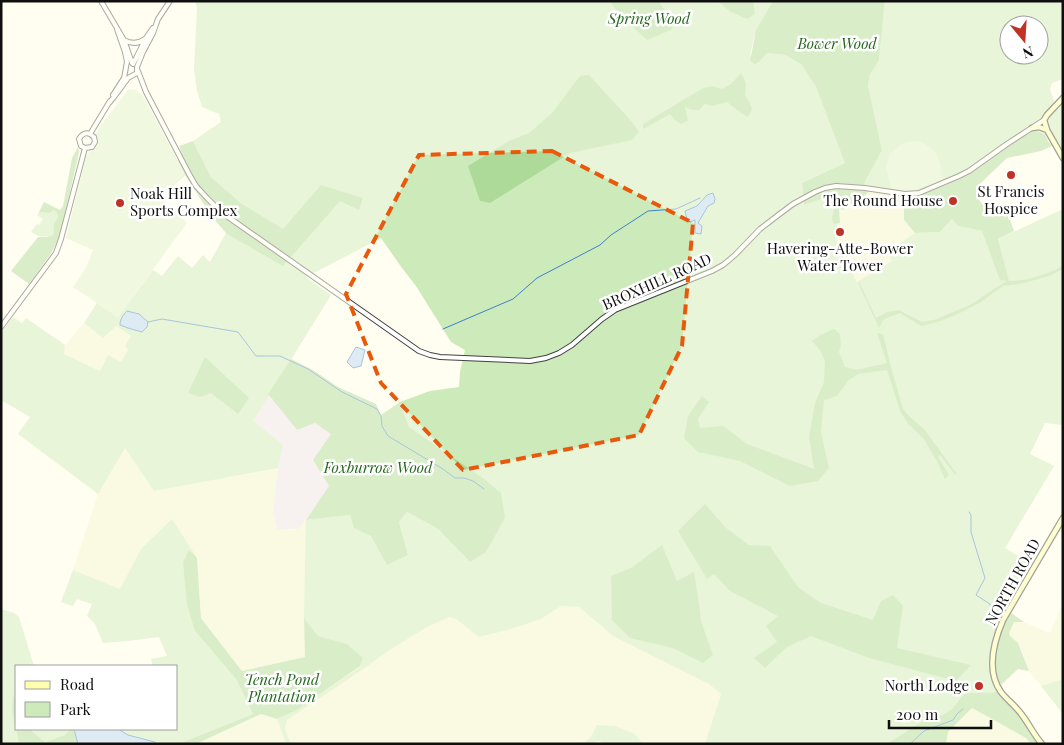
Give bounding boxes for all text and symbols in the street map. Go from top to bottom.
park label: Spring Wood [607,8,691,28]
north arrow [999,15,1049,65]
park label: Bower Wood [796,33,877,53]
text: N [1020,42,1036,63]
marker: St Francis Hospice [1005,169,1017,181]
place label: St Francis Hospice [978,181,1044,218]
place label: Noak Hill Sports Complex [130,183,238,220]
place label: The Round House [823,190,943,210]
marker: The Round House [947,195,959,207]
marker: Noak Hill Sports Complex [114,197,126,209]
marker: Havering-Atte-Bower Water Tower [834,226,846,238]
place label: Havering-Atte-Bower Water Tower [767,238,913,275]
street label: BROXHILL ROAD [599,248,715,314]
park label: Foxburrow Wood [323,457,433,477]
street label: NORTH ROAD [980,535,1044,628]
legend [15,665,178,730]
park label: Tench Pond Plantation [245,669,320,706]
text: Road [60,674,94,694]
place label: North Lodge [885,675,969,695]
marker: North Lodge [973,680,985,692]
scale bar [889,698,992,730]
text: Park [60,699,92,719]
text: 200 m [896,704,939,724]

